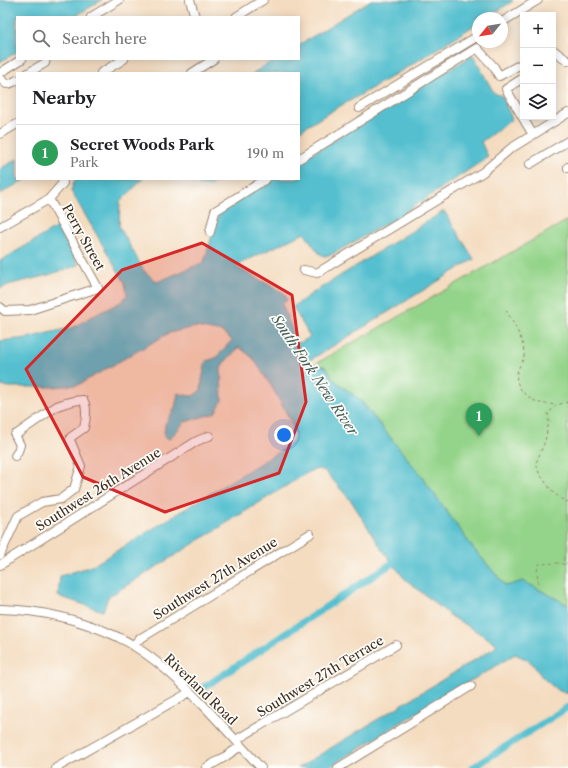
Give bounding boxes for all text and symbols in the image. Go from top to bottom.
north arrow [472,12,508,48]
map controls [520,12,556,120]
button: + [520,12,556,48]
search box [16,16,300,60]
icon: search [30,27,52,49]
text: Search here [62,29,147,48]
button: − [520,48,556,84]
button: layers [520,84,556,120]
text: Nearby [32,88,96,108]
text: Secret Woods Park [70,135,214,154]
text: 1 [42,145,48,161]
text: 190 m [247,145,284,161]
text: Park [70,154,98,170]
street label: Perry Street [59,201,109,273]
water label: South Fork New River [267,310,363,440]
pin: 1 [466,403,492,436]
your location [274,425,294,445]
street label: Southwest 26th Avenue [33,444,163,534]
street label: Southwest 27th Avenue [150,533,280,623]
street label: Southwest 27th Terrace [254,632,386,720]
street label: Riverland Road [161,650,241,728]

